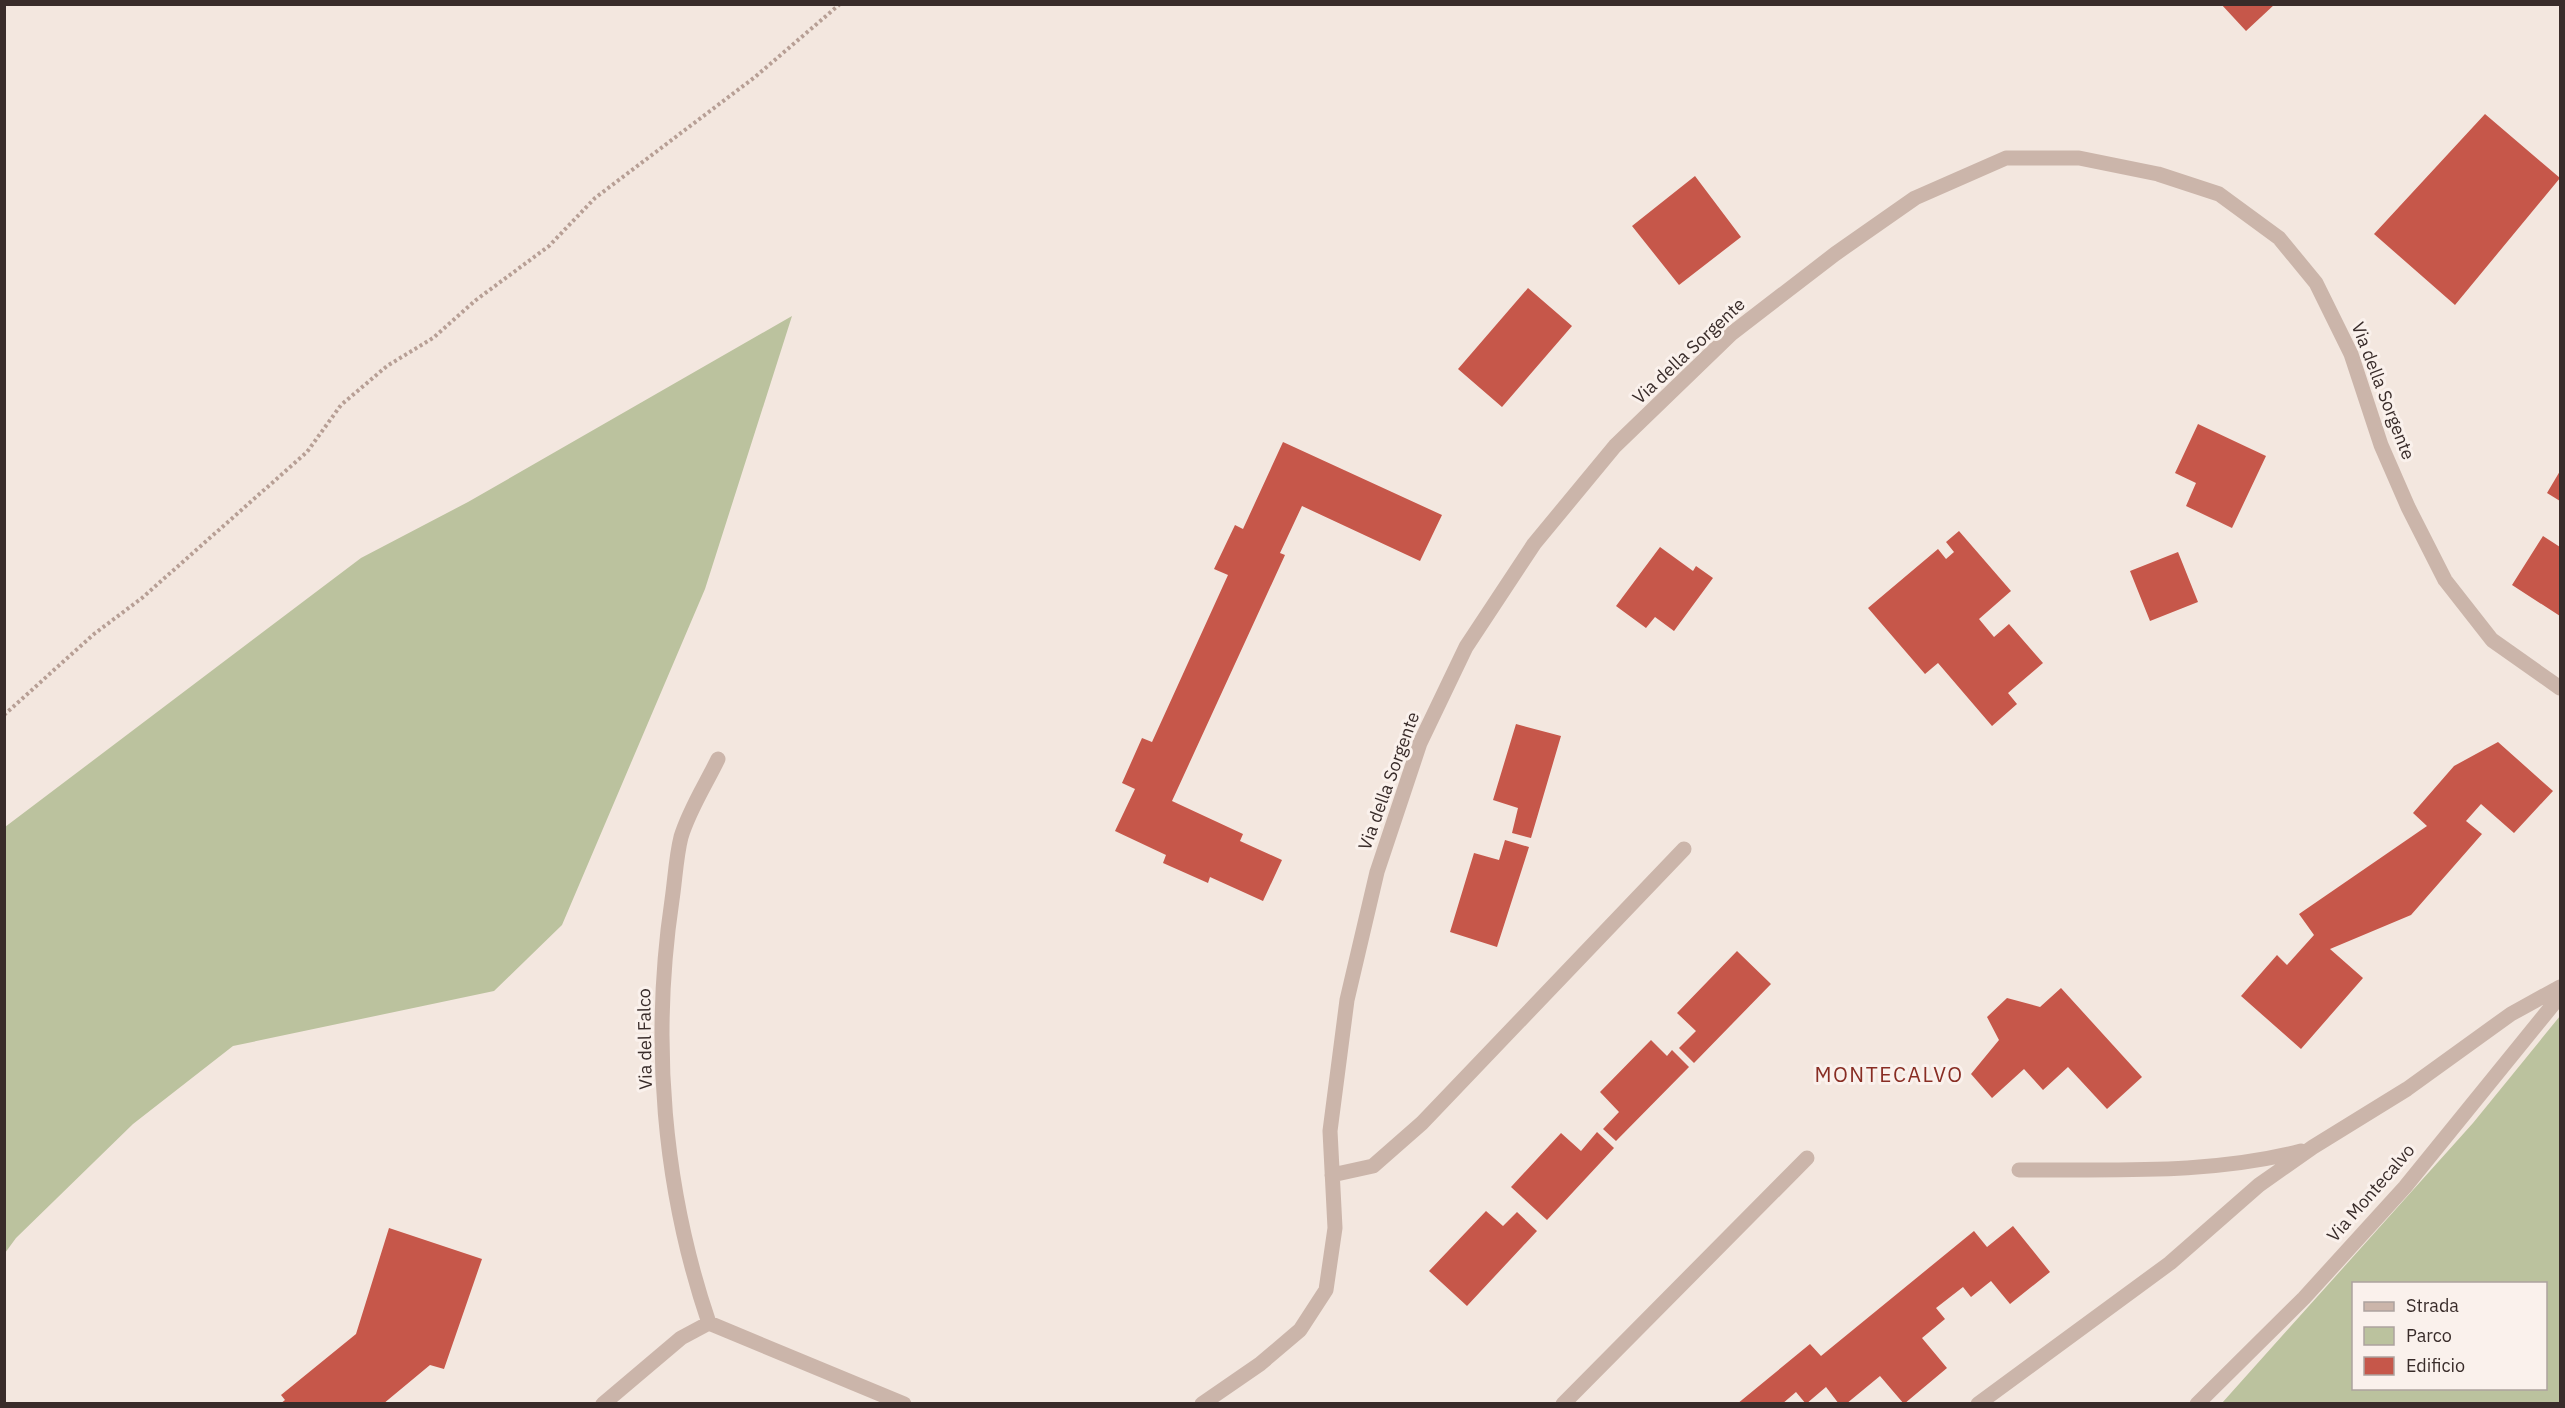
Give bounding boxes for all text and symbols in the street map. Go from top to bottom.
street label: Via della Sorgente [1628,293,1750,409]
street label: Via della Sorgente [2347,319,2420,463]
street label: Via della Sorgente [1353,708,1424,853]
street label: Via del Falco [632,988,657,1090]
district label: MONTECALVO [1814,1060,1964,1088]
street label: Via Montecalvo [2322,1139,2420,1246]
legend [2352,1282,2547,1390]
text: Strada [2406,1294,2459,1317]
text: Parco [2406,1324,2452,1347]
text: Edificio [2406,1354,2465,1377]

